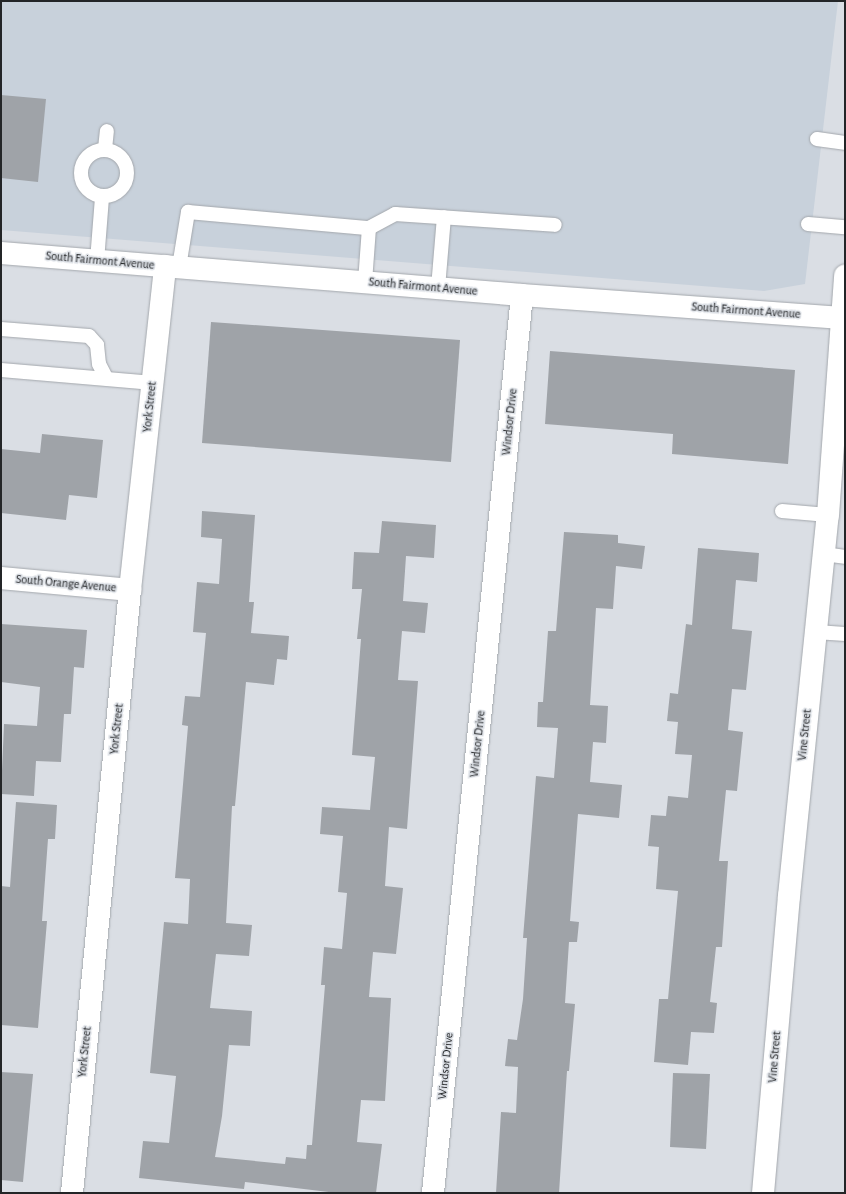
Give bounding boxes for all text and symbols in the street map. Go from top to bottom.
street label: South Fairmont Avenue [45,249,155,273]
street label: South Fairmont Avenue [368,275,478,299]
street label: South Fairmont Avenue [691,300,801,322]
street label: York Street [140,381,160,433]
street label: Windsor Drive [499,388,521,456]
street label: South Orange Avenue [15,572,117,596]
street label: York Street [107,703,127,755]
street label: Vine Street [795,709,815,761]
street label: Windsor Drive [467,710,489,778]
street label: York Street [75,1026,95,1078]
street label: Vine Street [766,1031,784,1083]
street label: Windsor Drive [435,1032,457,1100]

